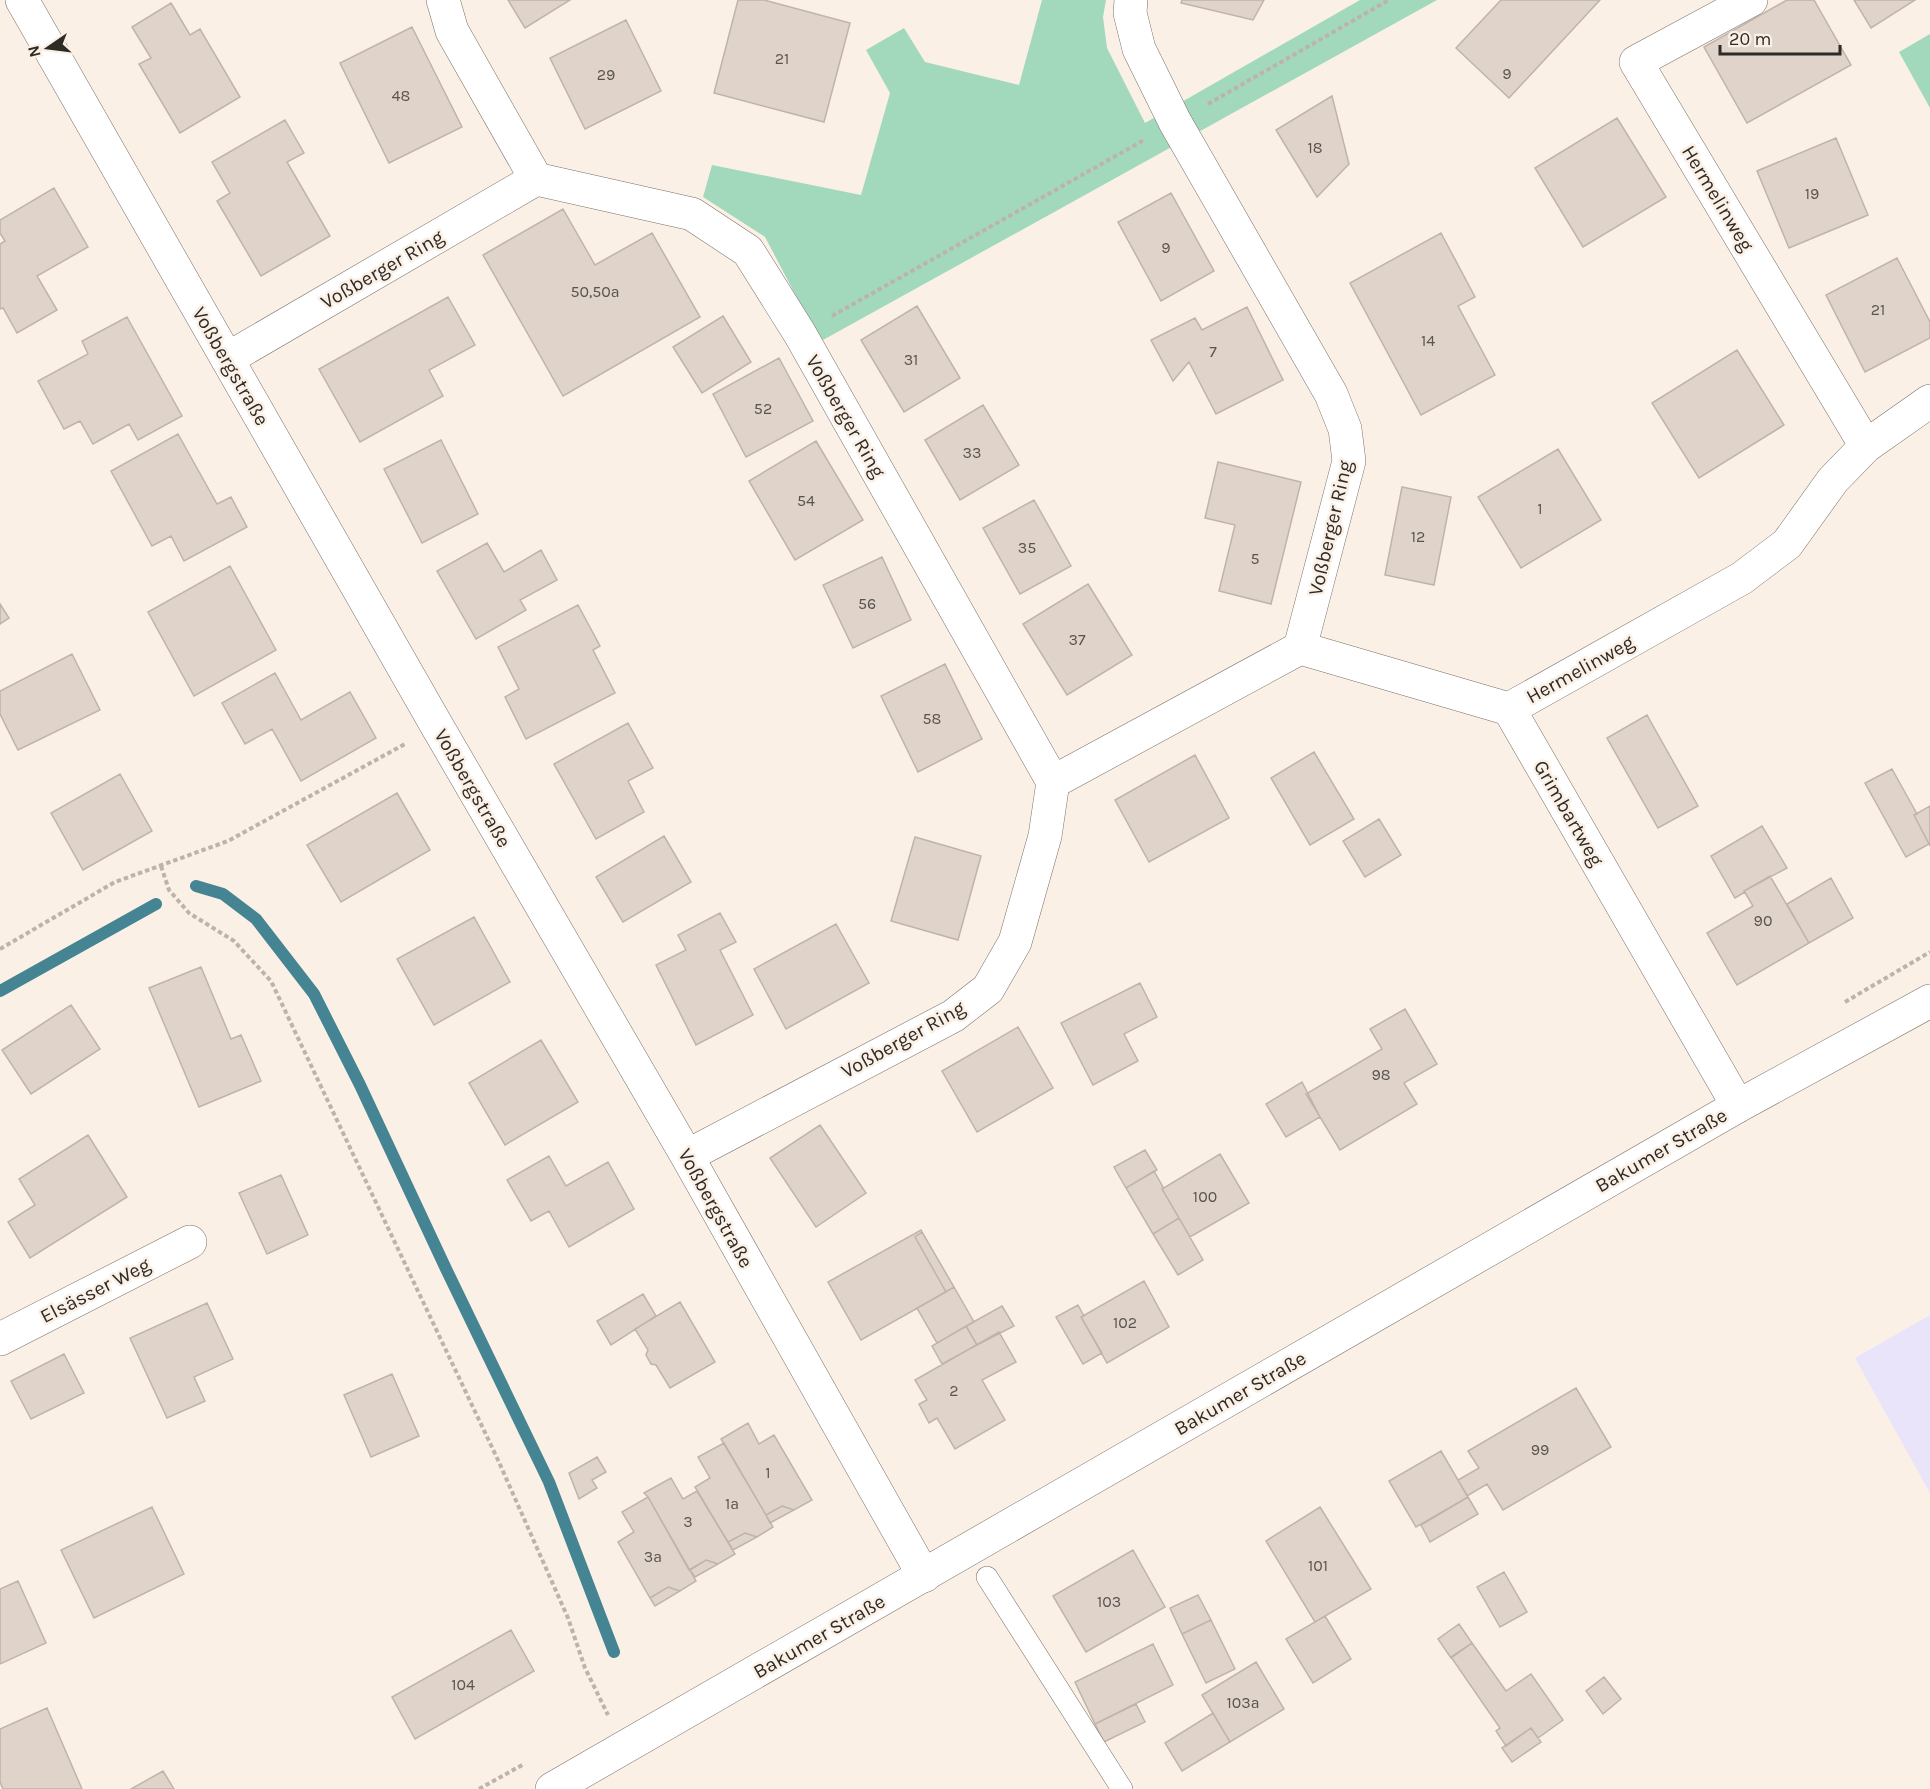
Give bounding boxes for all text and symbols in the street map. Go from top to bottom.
north arrow [18,18,78,78]
scale bar [1720,18,1840,56]
text: 20 m [1729,28,1771,50]
text: N [23,44,45,59]
house number: 21 [775,49,789,68]
house number: 9 [1502,64,1512,83]
house number: 29 [597,65,615,84]
house number: 48 [392,86,410,105]
house number: 18 [1307,138,1323,157]
street label: Hermelinweg [1677,141,1758,255]
house number: 19 [1805,184,1819,203]
street label: Voßberger Ring [317,225,448,314]
house number: 9 [1161,238,1171,257]
house number: 50,50a [570,282,620,301]
house number: 21 [1871,300,1885,319]
street label: Voßbergstraße [187,303,274,430]
house number: 14 [1421,331,1435,350]
house number: 7 [1209,342,1217,361]
house number: 31 [904,350,918,369]
street label: Voßberger Ring [801,351,890,482]
house number: 52 [754,399,772,418]
house number: 33 [963,443,981,462]
street label: Voßberger Ring [1304,458,1357,598]
house number: 54 [797,491,815,510]
house number: 1 [1537,499,1543,518]
house number: 12 [1411,527,1425,546]
house number: 35 [1018,538,1036,557]
house number: 5 [1250,549,1260,568]
house number: 56 [858,594,876,613]
house number: 37 [1069,630,1086,649]
street label: Hermelinweg [1522,630,1638,708]
house number: 58 [923,709,941,728]
street label: Voßbergstraße [429,725,516,852]
street label: Grimbartweg [1529,756,1608,870]
house number: 90 [1754,911,1772,930]
street label: Voßberger Ring [837,996,969,1083]
house number: 98 [1371,1065,1391,1084]
street label: Bakumer Straße [1591,1103,1731,1197]
street label: Voßbergstraße [673,1145,758,1272]
house number: 100 [1193,1187,1217,1206]
street label: Elsässer Weg [36,1253,154,1328]
house number: 102 [1113,1313,1137,1332]
street label: Bakumer Straße [1170,1346,1310,1440]
house number: 2 [949,1381,959,1400]
house number: 99 [1531,1440,1549,1459]
house number: 1 [765,1463,771,1482]
house number: 1a [725,1494,739,1513]
house number: 3 [683,1512,693,1531]
house number: 3a [644,1547,662,1566]
house number: 101 [1308,1556,1328,1575]
street label: Bakumer Straße [749,1589,889,1683]
house number: 103 [1097,1592,1121,1611]
house number: 104 [451,1675,475,1694]
house number: 103a [1226,1693,1260,1712]

